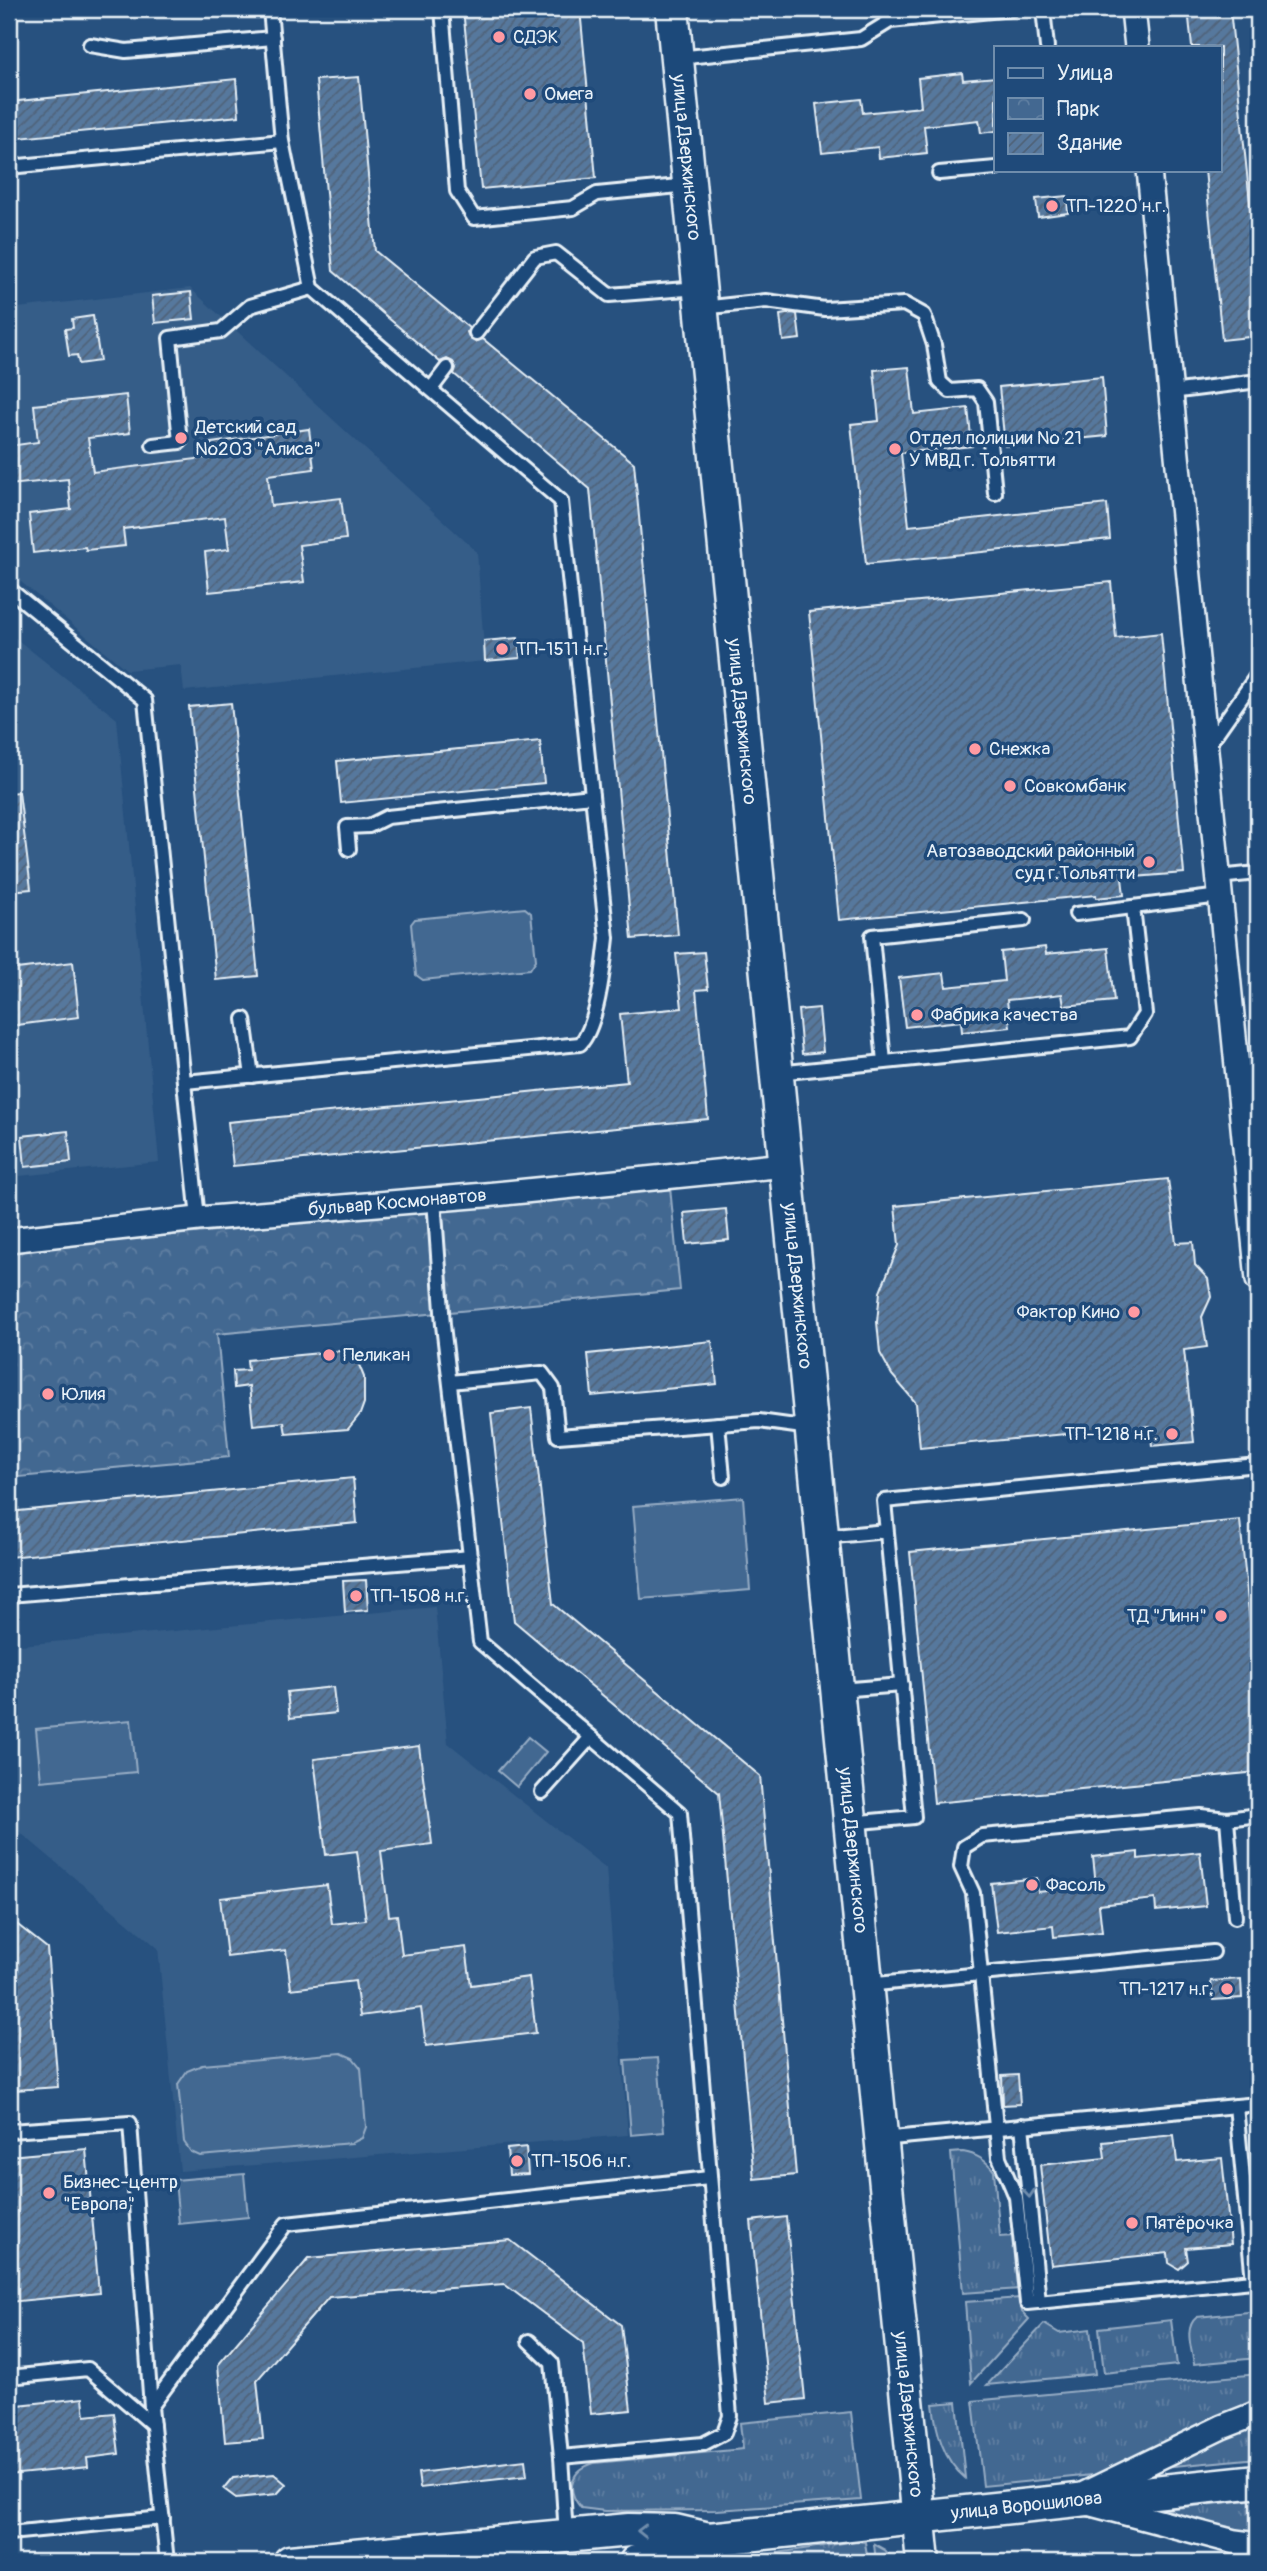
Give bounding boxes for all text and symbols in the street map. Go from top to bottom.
place label: СДЭК [513,25,558,49]
marker: СДЭК [491,29,507,45]
legend [994,46,1222,172]
text: Улица [1057,60,1113,87]
street label: улица Дзержинского [666,72,707,242]
place label: Омега [544,82,593,106]
marker: Омега [522,86,538,102]
text: Парк [1057,96,1100,123]
text: Здание [1057,130,1123,157]
place label: ТП-1220 н.г. [1066,194,1166,218]
marker: ТП-1220 н.г. [1044,198,1060,214]
place label: Детский сад №203 "Алиса" [194,415,321,461]
place label: Отдел полиции № 21 У МВД г. Тольятти [909,426,1082,472]
marker: Детский сад №203 "Алиса" [173,430,189,446]
marker: Отдел полиции № 21 У МВД г. Тольятти [887,441,903,457]
street label: улица Дзержинского [722,636,762,806]
place label: ТП-1511 н.г. [516,637,607,661]
marker: ТП-1511 н.г. [494,641,510,657]
place label: Снежка [989,737,1051,761]
marker: Снежка [967,741,983,757]
place label: Совкомбанк [1024,774,1127,798]
marker: Совкомбанк [1002,778,1018,794]
place label: Автозаводский районный суд г.Тольятти [926,839,1136,885]
marker: Автозаводский районный суд г.Тольятти [1141,854,1157,870]
place label: Фабрика качества [931,1003,1078,1027]
marker: Фабрика качества [909,1007,925,1023]
street label: бульвар Космонавтов [307,1183,488,1222]
street label: улица Дзержинского [777,1201,818,1370]
place label: Фактор Кино [1017,1300,1120,1324]
marker: Фактор Кино [1126,1304,1142,1320]
place label: Пеликан [343,1343,410,1367]
marker: Пеликан [321,1347,337,1363]
place label: Юлия [62,1382,106,1406]
marker: Юлия [40,1386,56,1402]
place label: ТП-1218 н.г. [1065,1422,1158,1446]
marker: ТП-1218 н.г. [1164,1426,1180,1442]
place label: ТП-1508 н.г. [370,1584,469,1608]
marker: ТП-1508 н.г. [348,1588,364,1604]
place label: ТД "Линн" [1127,1604,1207,1628]
marker: ТД "Линн" [1213,1608,1229,1624]
street label: улица Дзержинского [833,1765,873,1934]
place label: Фасоль [1046,1873,1106,1897]
marker: Фасоль [1024,1877,1040,1893]
place label: ТП-1217 н.г. [1119,1977,1213,2001]
marker: ТП-1217 н.г. [1219,1981,1235,1997]
place label: ТП-1506 н.г. [531,2149,631,2173]
marker: ТП-1506 н.г. [509,2153,525,2169]
place label: Бизнес-центр "Европа" [63,2170,178,2216]
marker: Бизнес-центр "Европа" [41,2185,57,2201]
one-way arrow [1021,2187,1036,2199]
place label: Пятёрочка [1146,2211,1234,2235]
marker: Пятёрочка [1124,2215,1140,2231]
street label: улица Дзержинского [888,2329,929,2499]
street label: улица Ворошилова [949,2486,1103,2525]
one-way arrow [636,2523,647,2538]

